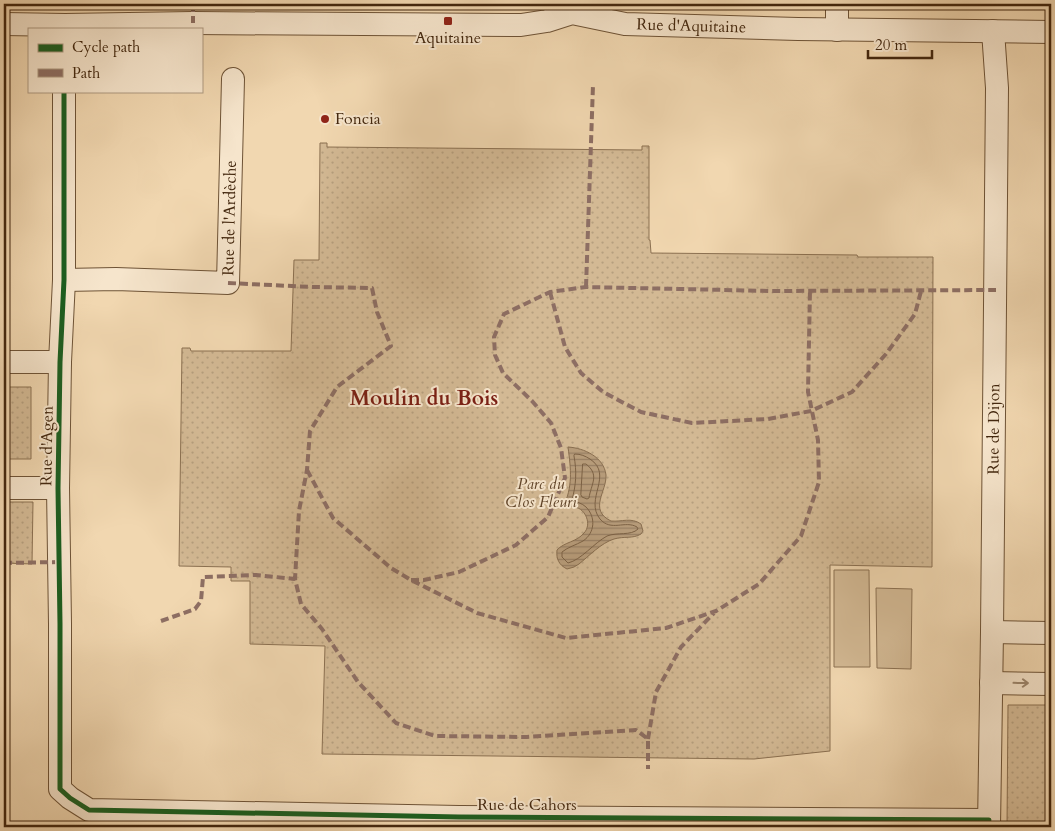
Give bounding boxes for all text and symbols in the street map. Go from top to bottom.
street label: Rue d'Aquitaine [636,13,746,38]
marker: Aquitaine [442,15,454,27]
place label: Aquitaine [415,27,481,49]
legend [28,28,202,92]
scale bar [868,28,931,60]
text: 20 m [875,35,907,55]
text: Cycle path [72,37,141,57]
text: Path [72,63,101,83]
place label: Foncia [335,108,381,130]
marker: Foncia [319,113,331,125]
street label: Rue de l'Ardèche [217,160,242,276]
street label: Rue de Dijon [982,383,1005,475]
district label: Moulin du Bois [350,384,498,413]
street label: Rue d'Agen [35,406,59,486]
park label: Parc du Clos Fleuri [505,473,577,513]
one-way arrow [1012,678,1029,688]
street label: Rue de Cahors [477,794,577,816]

